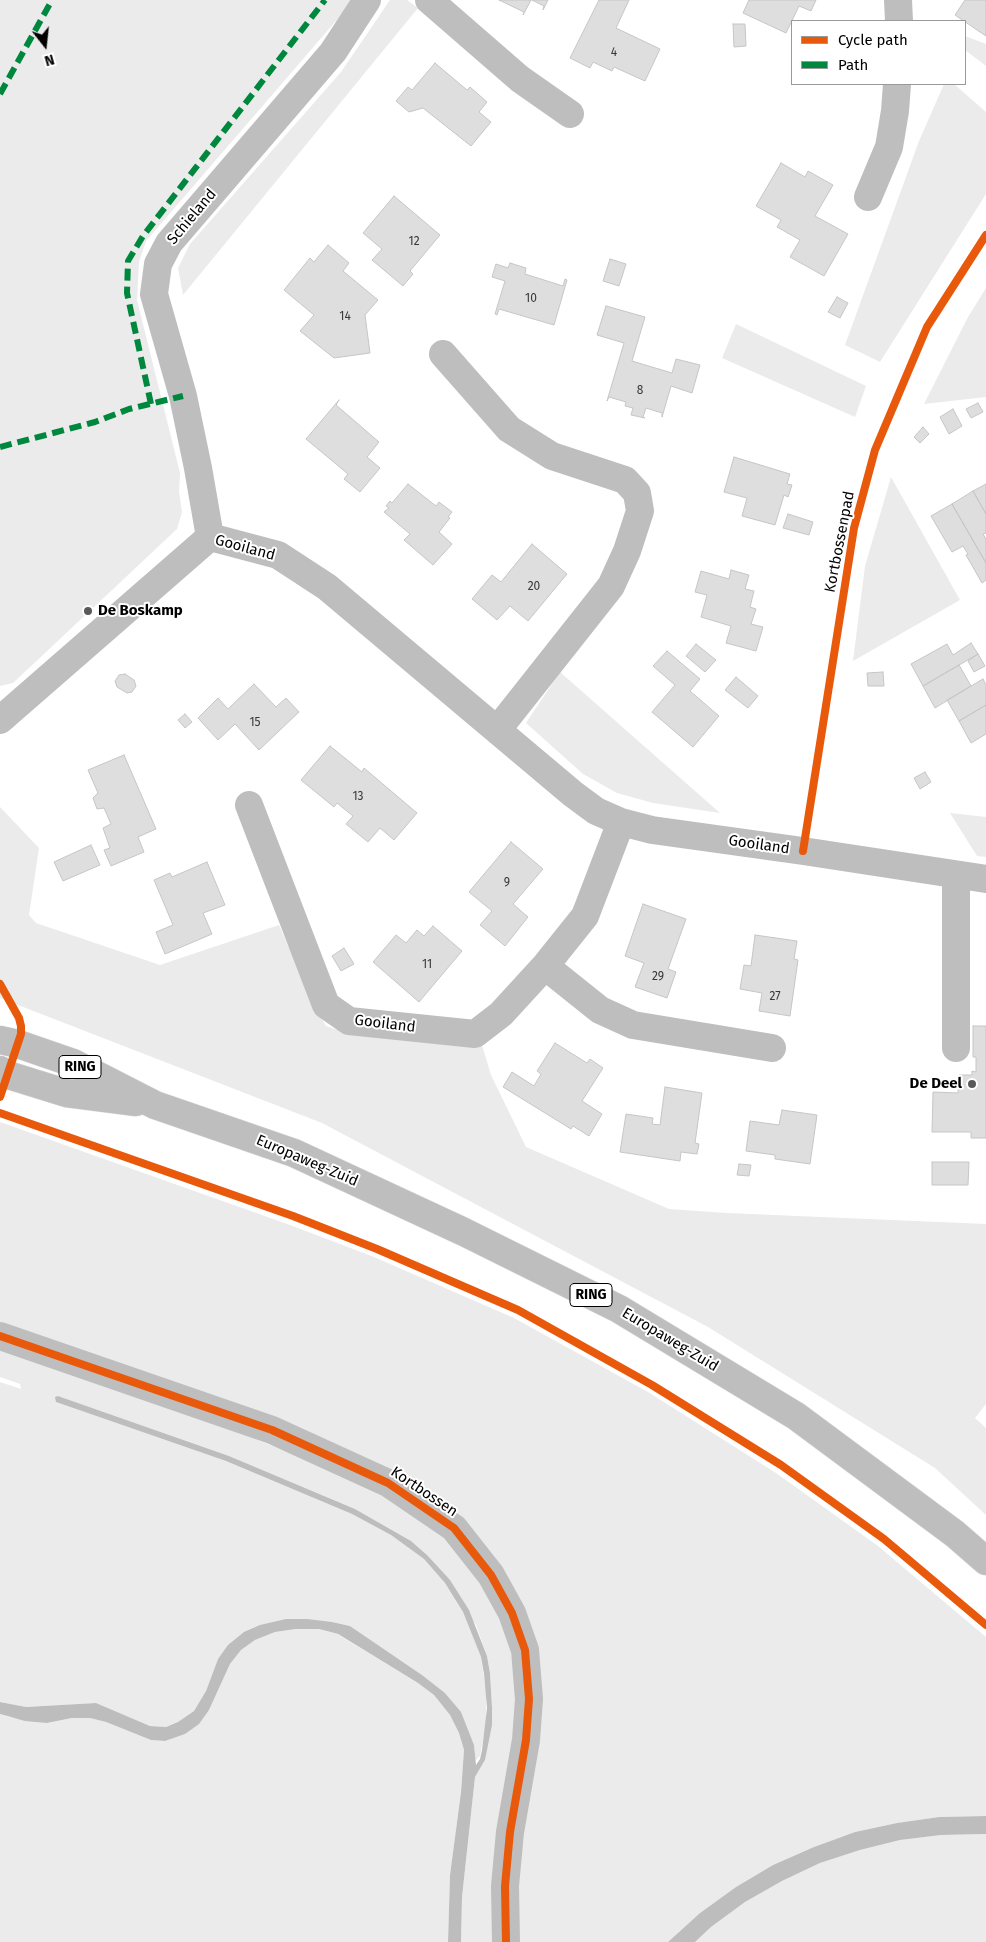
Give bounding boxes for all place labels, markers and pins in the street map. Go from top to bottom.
place label: De Boskamp [98,602,183,620]
marker: De Boskamp [82,605,94,617]
place label: De Deel [910,1075,962,1093]
marker: De Deel [966,1078,978,1090]

